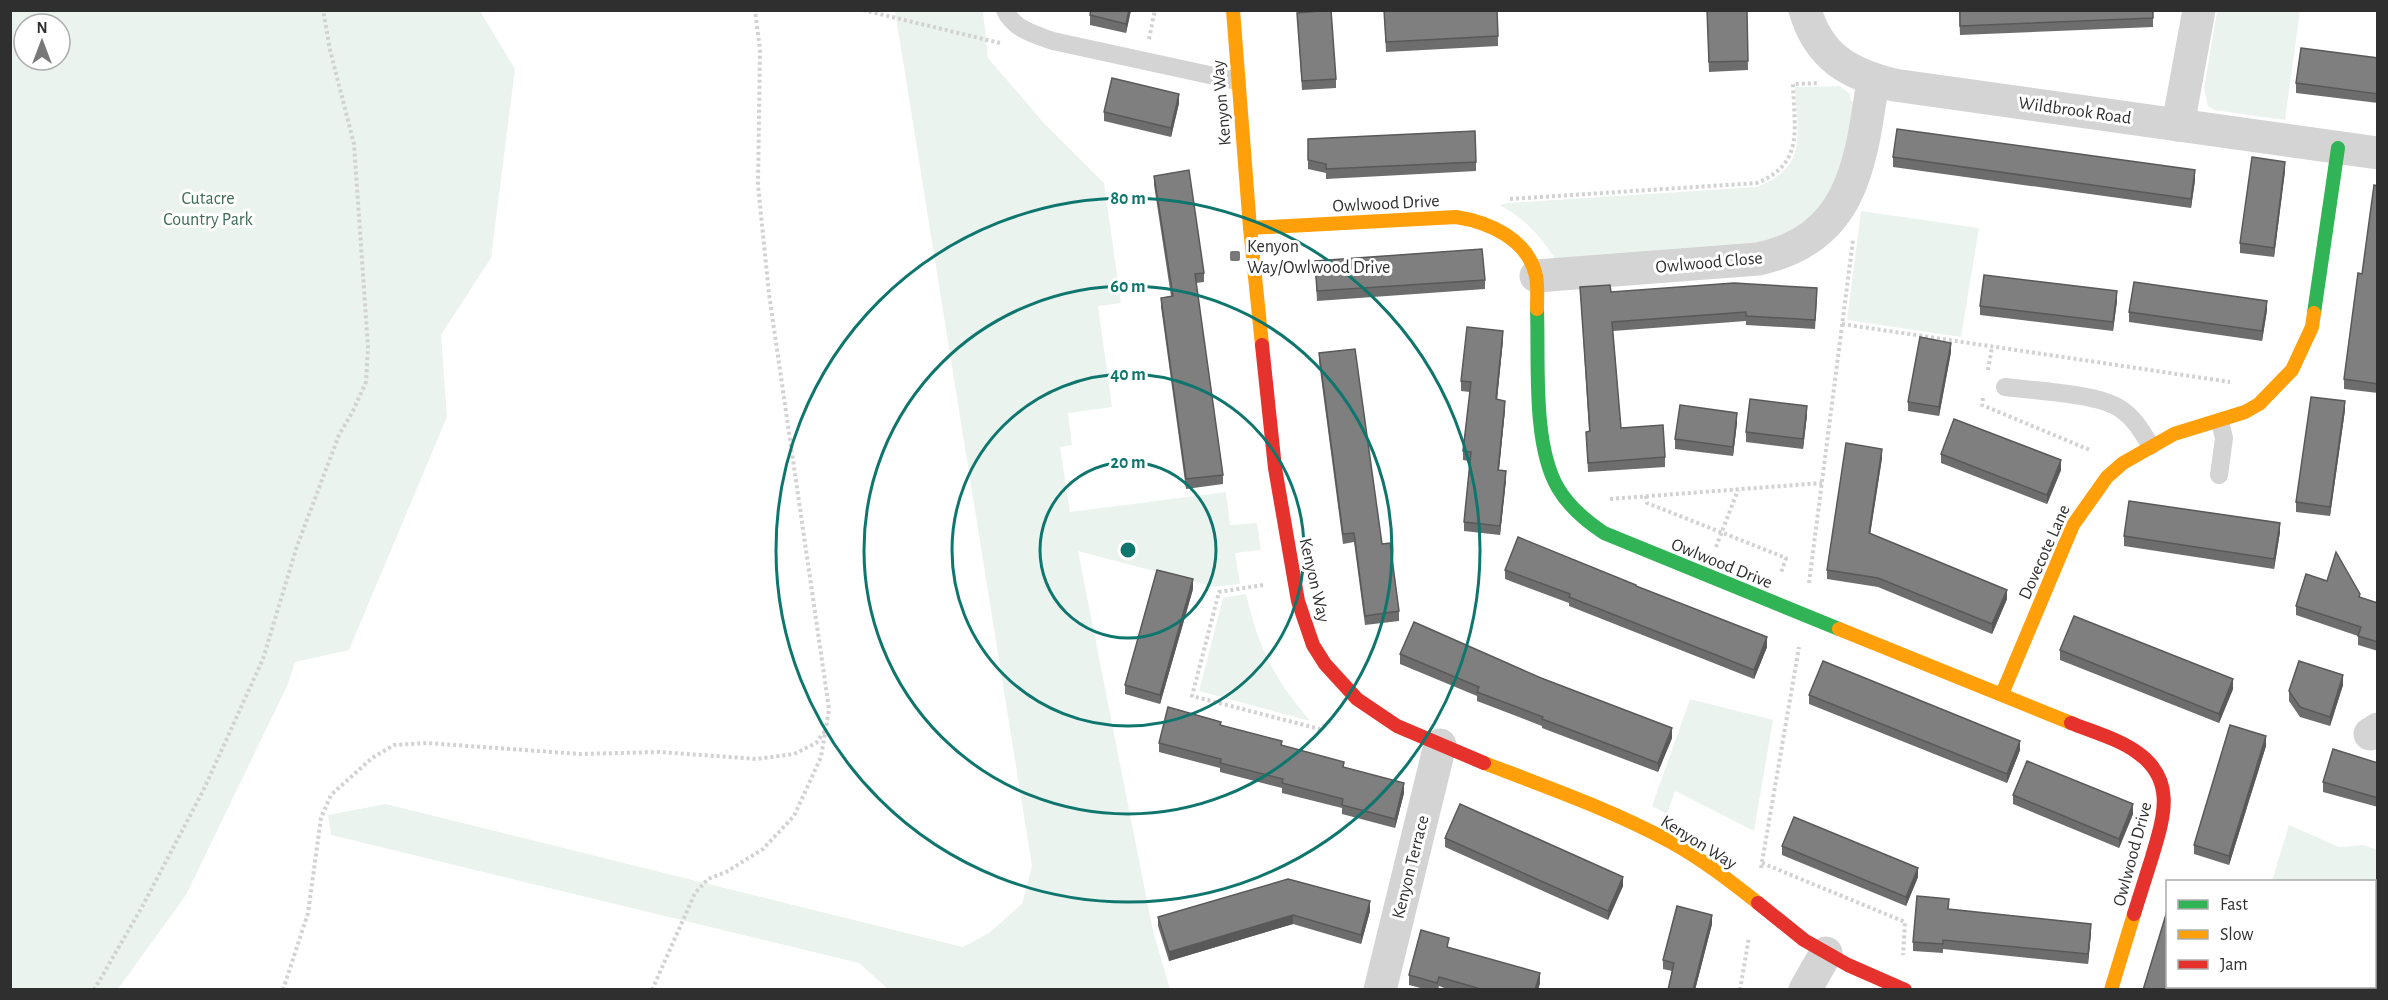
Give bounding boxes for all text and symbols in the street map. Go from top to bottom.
north arrow [12,12,72,72]
text: N [36,20,48,36]
street label: Kenyon Way [1209,59,1235,146]
street label: Wildbrook Road [2017,94,2132,128]
park label: Cutacre Country Park [163,190,254,229]
text: 80 m [1110,190,1146,208]
street label: Owlwood Drive [1332,192,1440,216]
place label: Kenyon Way/Owlwood Drive [1247,238,1390,277]
marker: Kenyon Way/Owlwood Drive [1228,249,1242,263]
street label: Owlwood Close [1655,249,1763,277]
text: 60 m [1110,278,1146,296]
text: 40 m [1110,366,1146,384]
text: 20 m [1110,454,1146,472]
street label: Dovecote Lane [2016,502,2074,602]
street label: Owlwood Drive [1669,535,1775,592]
street label: Kenyon Way [1296,536,1333,624]
centre of rings [1118,540,1138,560]
street label: Owlwood Drive [2110,800,2156,908]
street label: Kenyon Way [1657,812,1740,873]
street label: Kenyon Terrace [1389,814,1433,921]
legend [2166,880,2376,988]
text: Fast [2220,896,2248,914]
text: Slow [2220,926,2253,944]
text: Jam [2220,956,2248,974]

